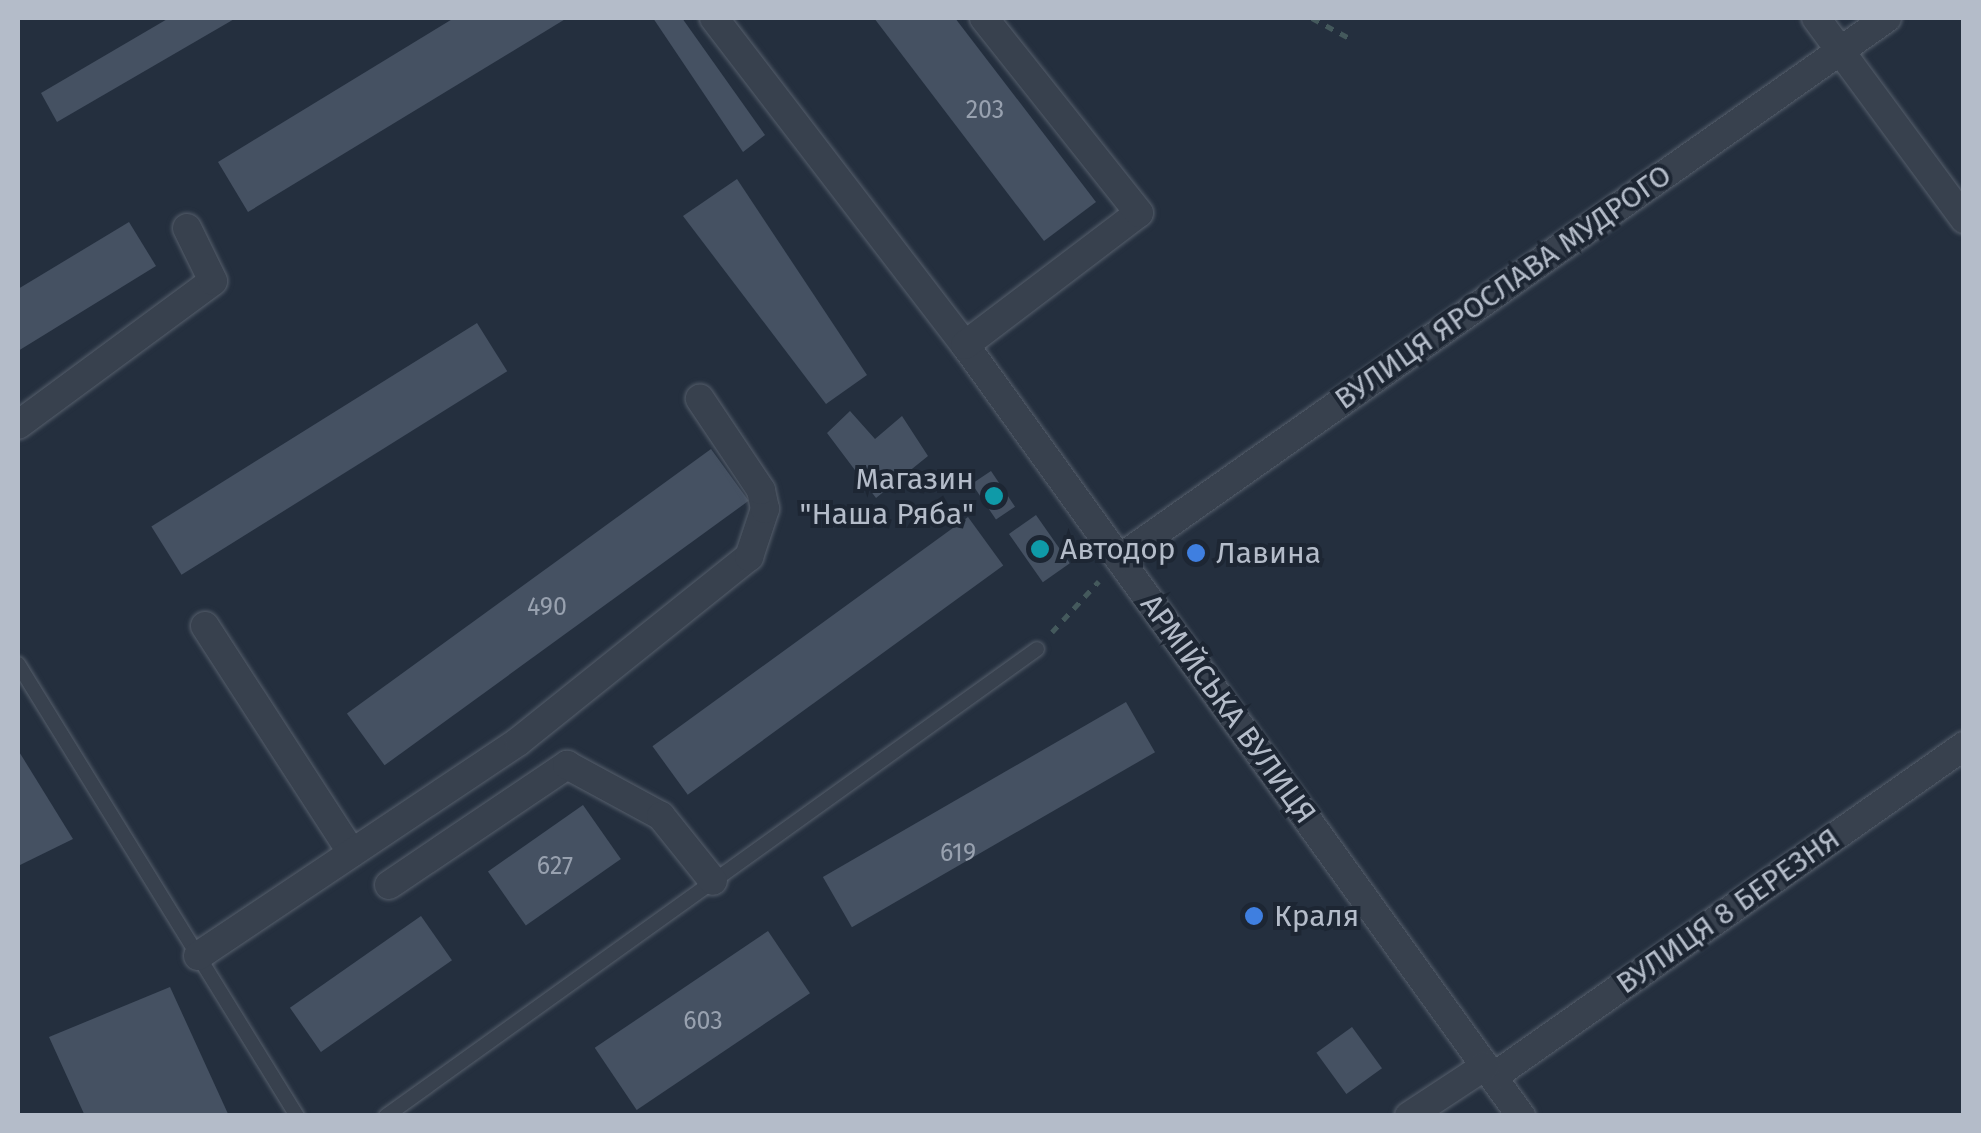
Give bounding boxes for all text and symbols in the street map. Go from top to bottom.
house number: 203 [966,95,1004,125]
street label: ВУЛИЦЯ ЯРОСЛАВА МУДРОГО [1328,157,1678,417]
place label: Магазин "Наша Ряба" [799,461,974,532]
marker: Магазин "Наша Ряба" [983,485,1005,507]
place label: Автодор [1060,531,1176,567]
place label: Лавина [1216,535,1321,571]
marker: Автодор [1029,538,1051,560]
marker: Лавина [1185,542,1207,564]
street label: АРМІЙСЬКА ВУЛИЦЯ [1133,587,1323,831]
house number: 490 [527,592,567,622]
street label: ВУЛИЦЯ 8 БЕРЕЗНЯ [1609,820,1847,1002]
house number: 619 [940,838,976,868]
house number: 627 [537,851,573,881]
place label: Краля [1274,898,1359,934]
marker: Краля [1243,905,1265,927]
house number: 603 [683,1006,723,1036]

